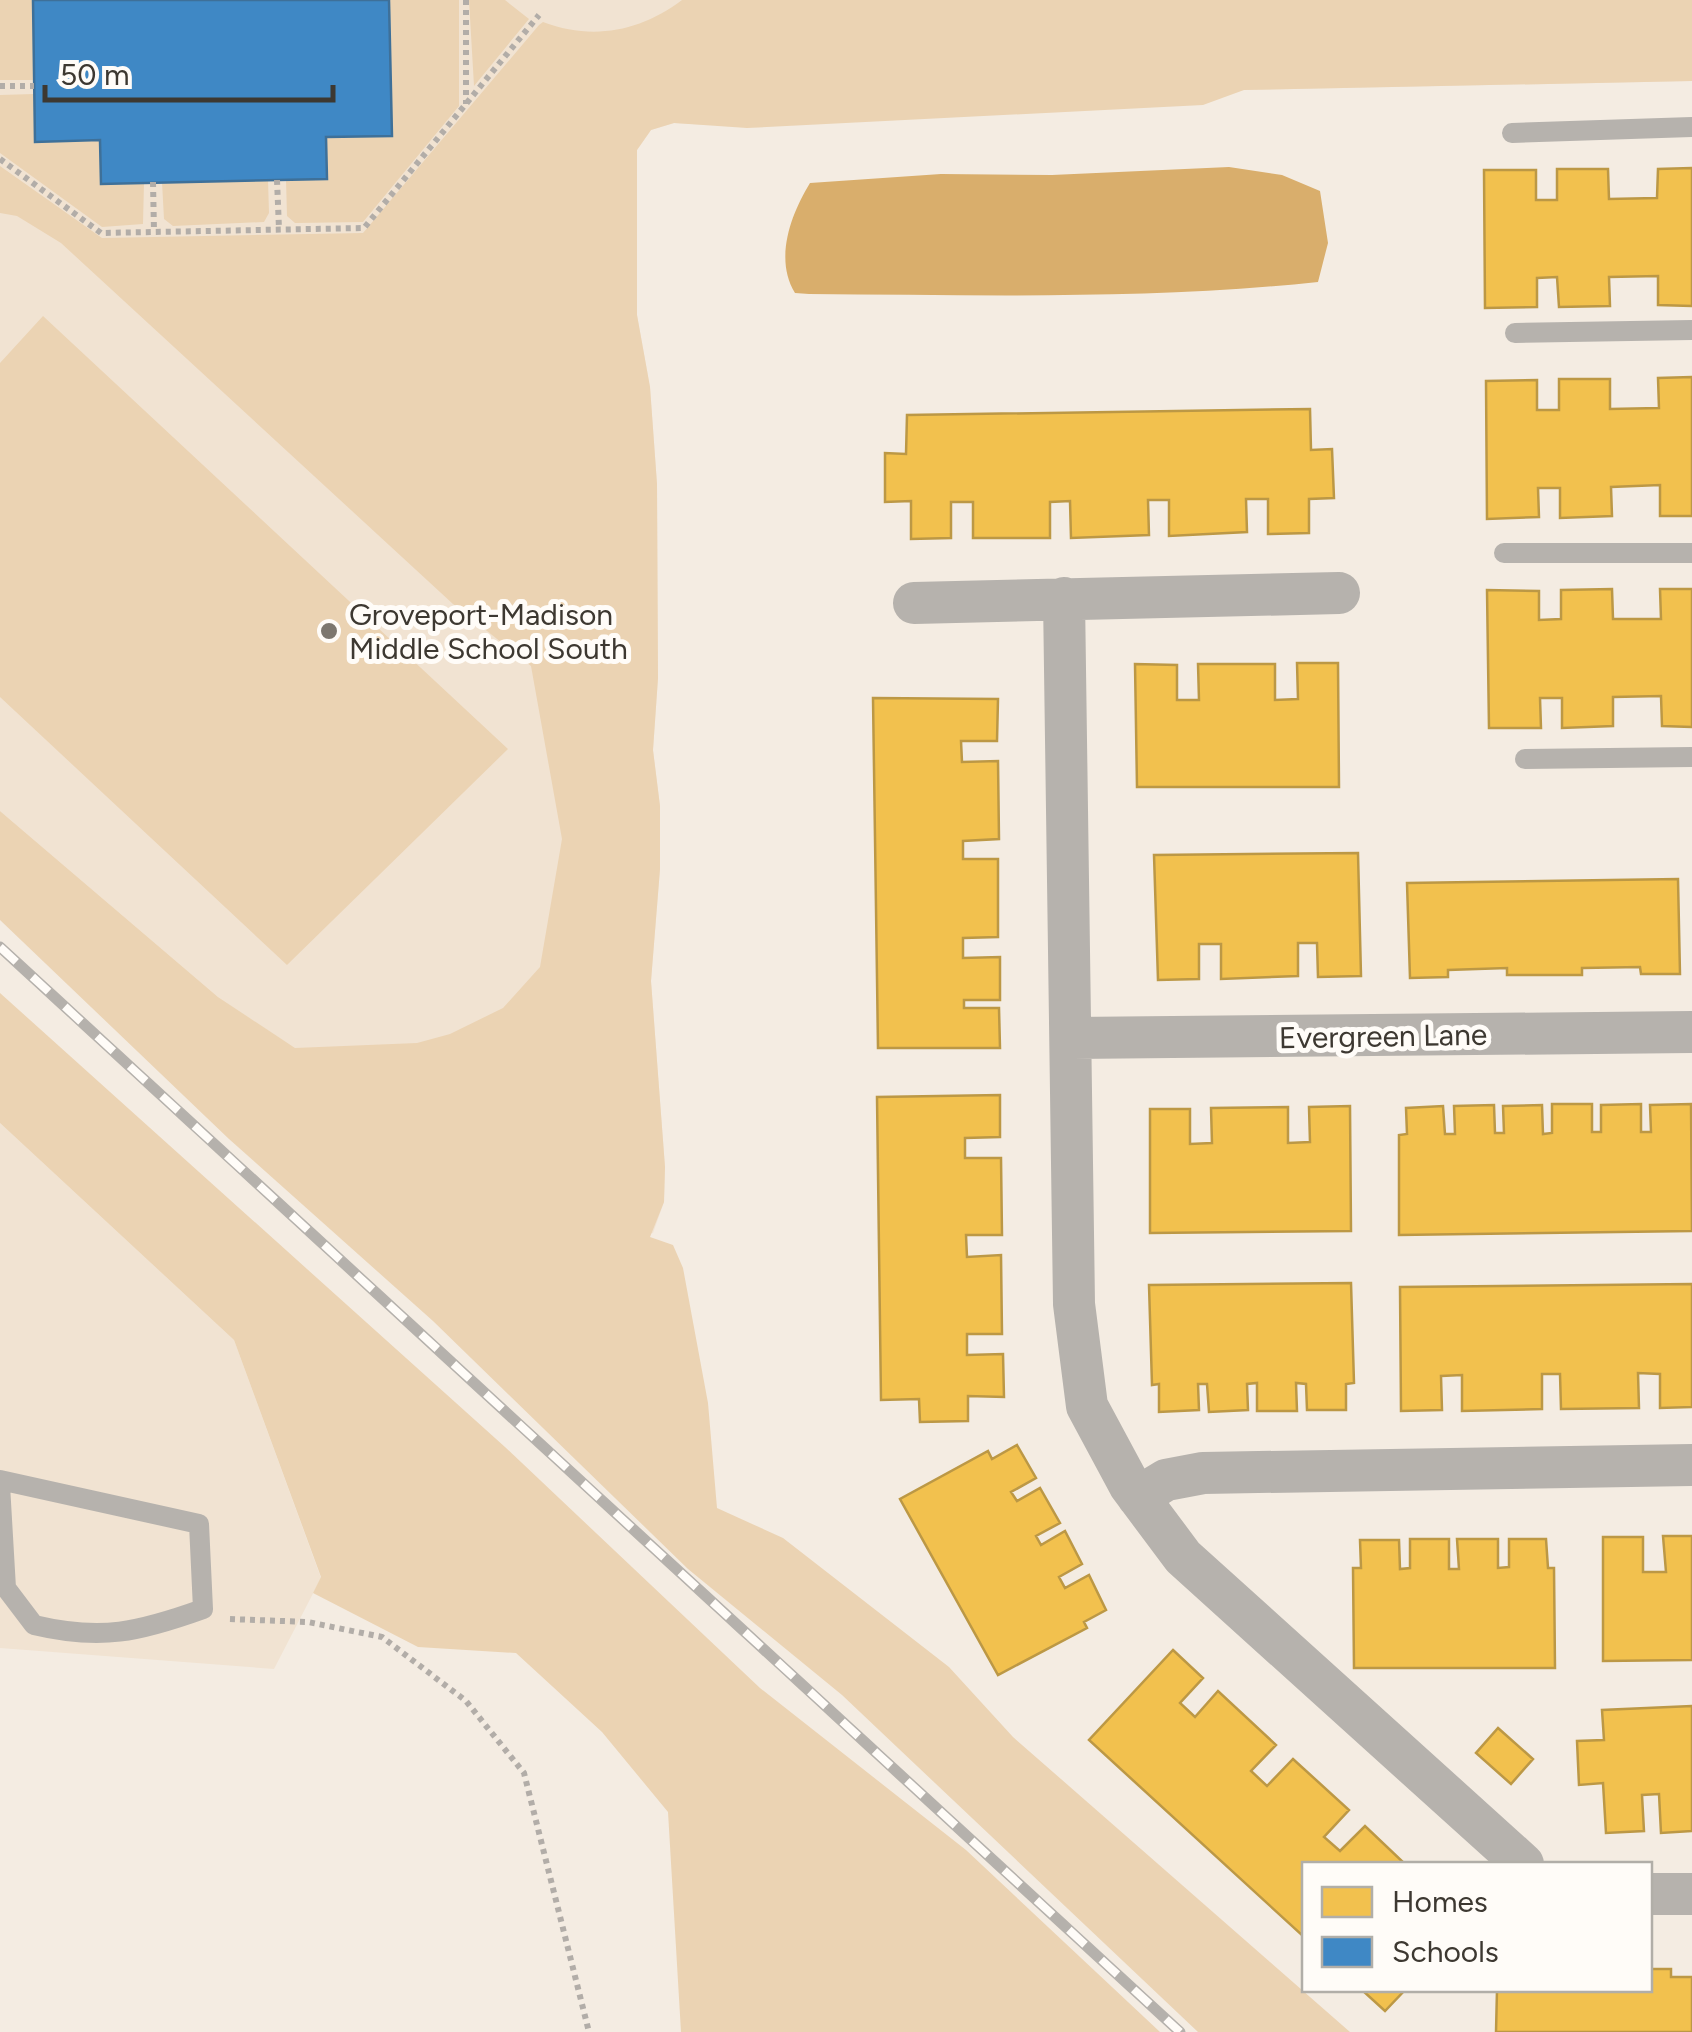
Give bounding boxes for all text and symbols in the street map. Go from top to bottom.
scale bar [45,40,332,102]
text: 50 m [60,56,129,93]
place label: Groveport-Madison Middle School South [349,596,628,667]
marker: Groveport-Madison Middle School South [318,620,340,642]
street label: Evergreen Lane [1279,1016,1487,1056]
legend [1302,1862,1652,1992]
text: Homes [1392,1883,1488,1920]
text: Schools [1392,1933,1499,1970]

